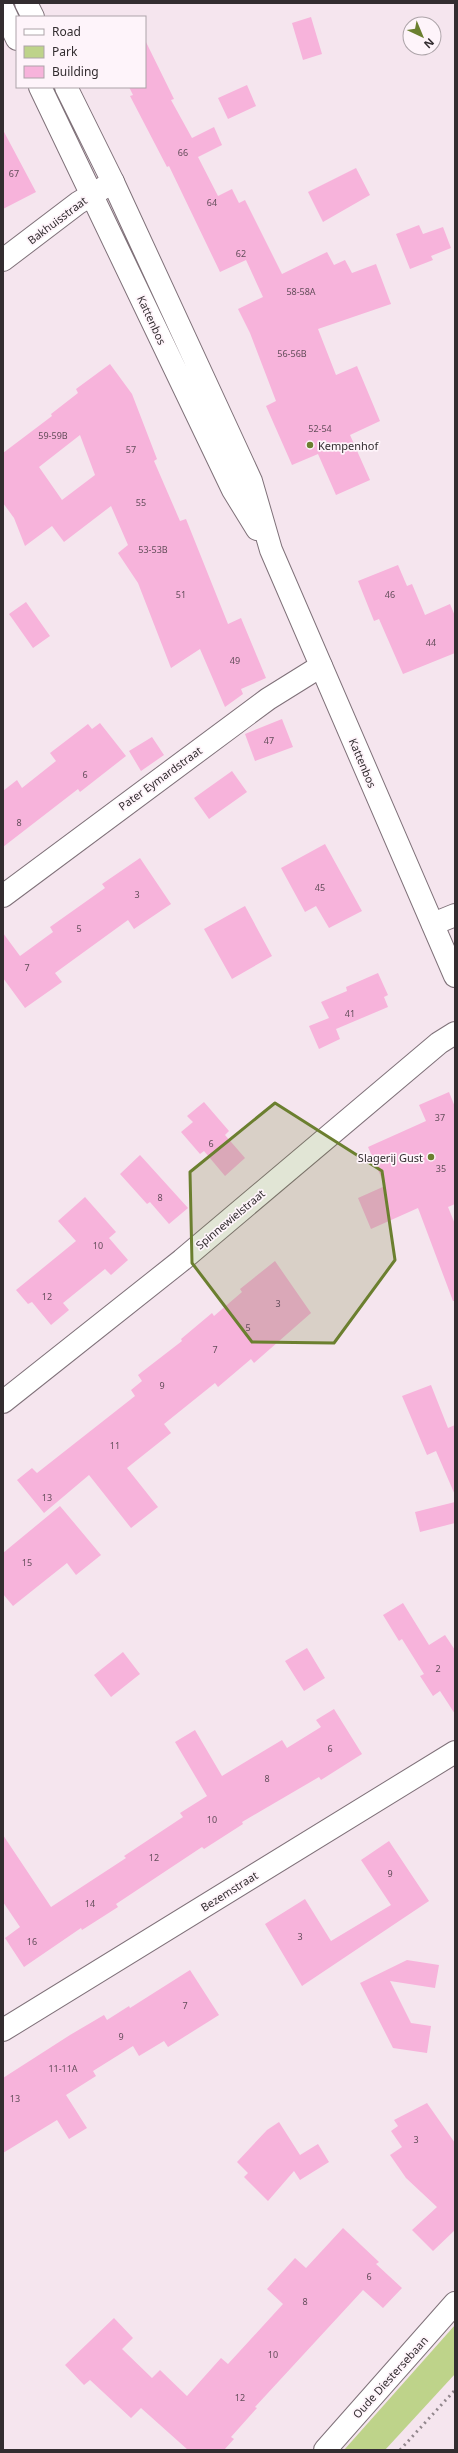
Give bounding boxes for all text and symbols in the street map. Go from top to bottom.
legend [16,16,146,88]
north arrow [402,16,442,56]
text: Road [52,23,81,40]
text: N [421,35,438,52]
text: Park [52,43,78,60]
text: Building [52,63,99,80]
house number: 66 [178,146,188,159]
house number: 67 [9,167,19,180]
street label: Bakhuisstraat [24,193,90,247]
house number: 64 [207,196,217,209]
house number: 62 [236,247,246,260]
house number: 58-58A [286,285,316,298]
street label: Kattenbos [134,293,170,347]
house number: 56-56B [277,347,307,360]
house number: 52-54 [308,422,332,435]
house number: 59-59B [38,429,68,442]
place label: Kempenhof [318,438,380,453]
marker: Kempenhof [305,440,315,450]
house number: 57 [126,443,136,456]
house number: 55 [136,496,146,509]
house number: 53-53B [138,543,168,556]
house number: 51 [176,588,186,601]
house number: 46 [385,588,395,601]
house number: 44 [426,636,436,649]
house number: 49 [230,654,240,667]
house number: 47 [264,734,274,747]
street label: Kattenbos [346,736,380,790]
street label: Pater Eymardstraat [115,743,205,813]
house number: 6 [82,768,88,781]
house number: 8 [16,816,22,829]
house number: 45 [315,881,325,894]
house number: 3 [134,888,140,901]
house number: 5 [76,922,82,935]
house number: 7 [24,961,30,974]
house number: 41 [345,1007,355,1020]
house number: 37 [435,1111,445,1124]
house number: 6 [208,1137,214,1150]
place label: Slagerij Gust [358,1150,423,1165]
marker: Slagerij Gust [426,1152,436,1162]
house number: 35 [436,1162,446,1175]
street label: Spinnewielstraat [192,1186,268,1252]
house number: 8 [157,1191,163,1204]
house number: 10 [93,1239,103,1252]
house number: 12 [42,1290,52,1303]
house number: 3 [275,1297,281,1310]
house number: 5 [245,1321,251,1334]
house number: 7 [212,1343,218,1356]
house number: 9 [159,1379,165,1392]
house number: 11 [110,1439,120,1452]
house number: 13 [42,1491,52,1504]
house number: 15 [22,1556,32,1569]
house number: 2 [435,1662,441,1675]
house number: 6 [327,1742,333,1755]
house number: 8 [264,1772,270,1785]
house number: 10 [207,1813,217,1826]
house number: 12 [149,1851,159,1864]
street label: Bezemstraat [198,1867,260,1915]
house number: 9 [387,1867,393,1880]
house number: 14 [85,1897,95,1910]
house number: 3 [297,1930,303,1943]
house number: 16 [27,1935,37,1948]
house number: 7 [182,1999,188,2012]
house number: 9 [118,2030,124,2043]
house number: 11-11A [48,2062,78,2075]
house number: 13 [10,2092,20,2105]
house number: 3 [413,2133,419,2146]
house number: 6 [366,2270,372,2283]
house number: 8 [302,2295,308,2308]
street label: Oude Diestersebaan [349,2333,431,2421]
house number: 10 [268,2348,278,2361]
house number: 12 [235,2391,245,2404]

